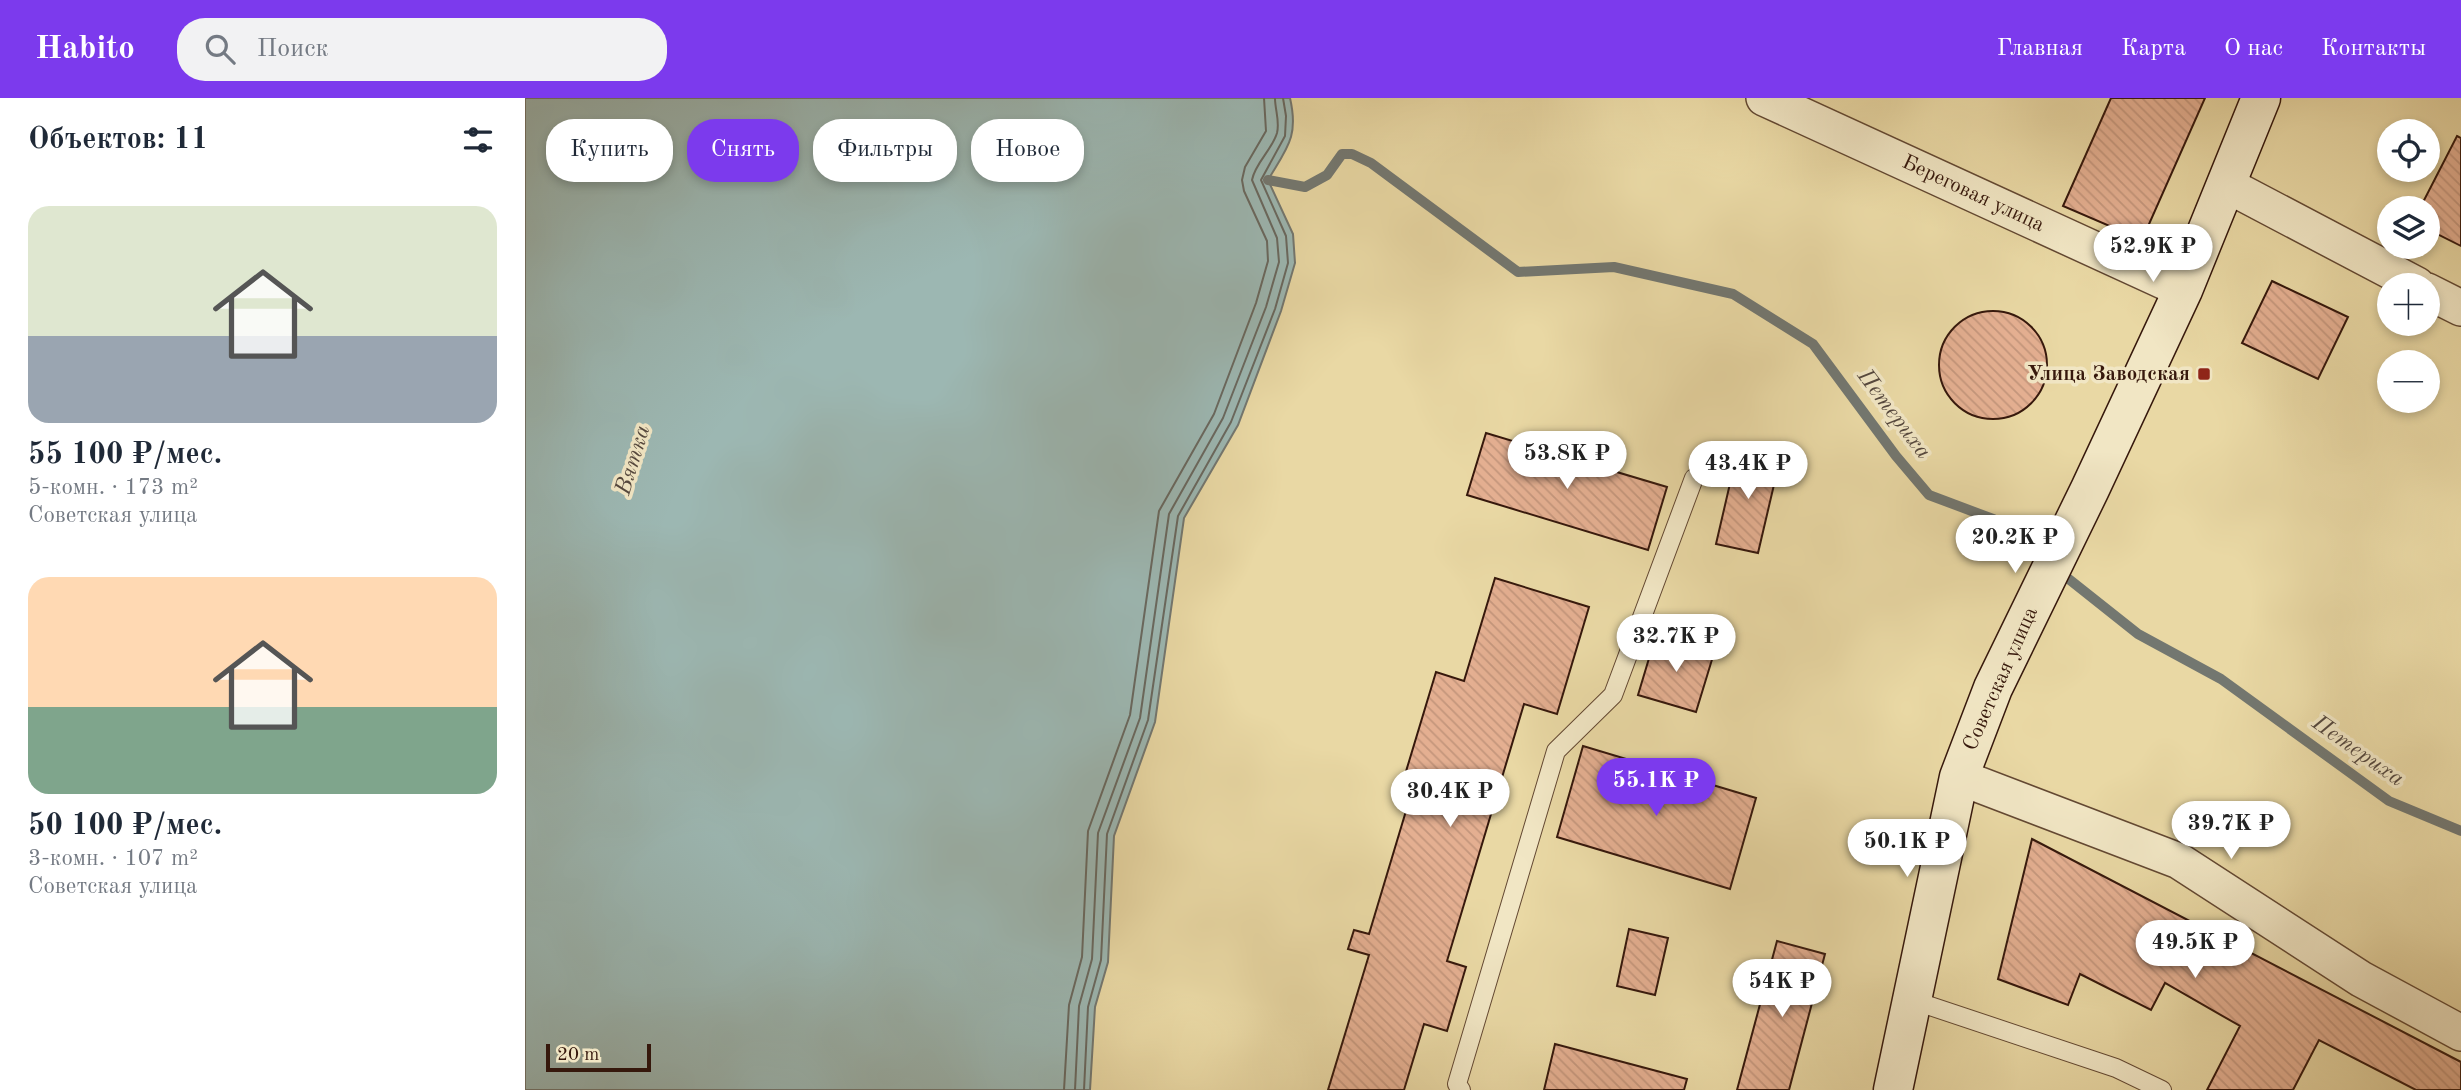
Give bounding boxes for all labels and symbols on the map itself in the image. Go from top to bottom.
street label: Береговая улица [1899,152,2047,236]
pin: 52.9K ₽ [2088,225,2218,284]
water label: Петериха [1851,364,1935,464]
place label: Улица Заводская [2027,364,2190,385]
marker: Улица Заводская [2196,366,2212,382]
water label: Вятка [611,422,654,499]
pin: 53.8K ₽ [1502,432,1632,491]
pin: 43.4K ₽ [1683,442,1813,501]
pin: 20.2K ₽ [1950,516,2080,575]
street label: Советская улица [1960,604,2042,754]
pin: 32.7K ₽ [1611,614,1741,674]
water label: Петериха [2306,711,2408,792]
pin: 55.1K ₽ [1591,758,1721,818]
pin: 30.4K ₽ [1385,770,1515,829]
pin: 39.7K ₽ [2166,802,2296,861]
pin: 50.1K ₽ [1842,820,1972,879]
pin: 49.5K ₽ [2130,920,2260,980]
pin: 54K ₽ [1733,960,1831,1019]
scale bar [546,1041,651,1073]

